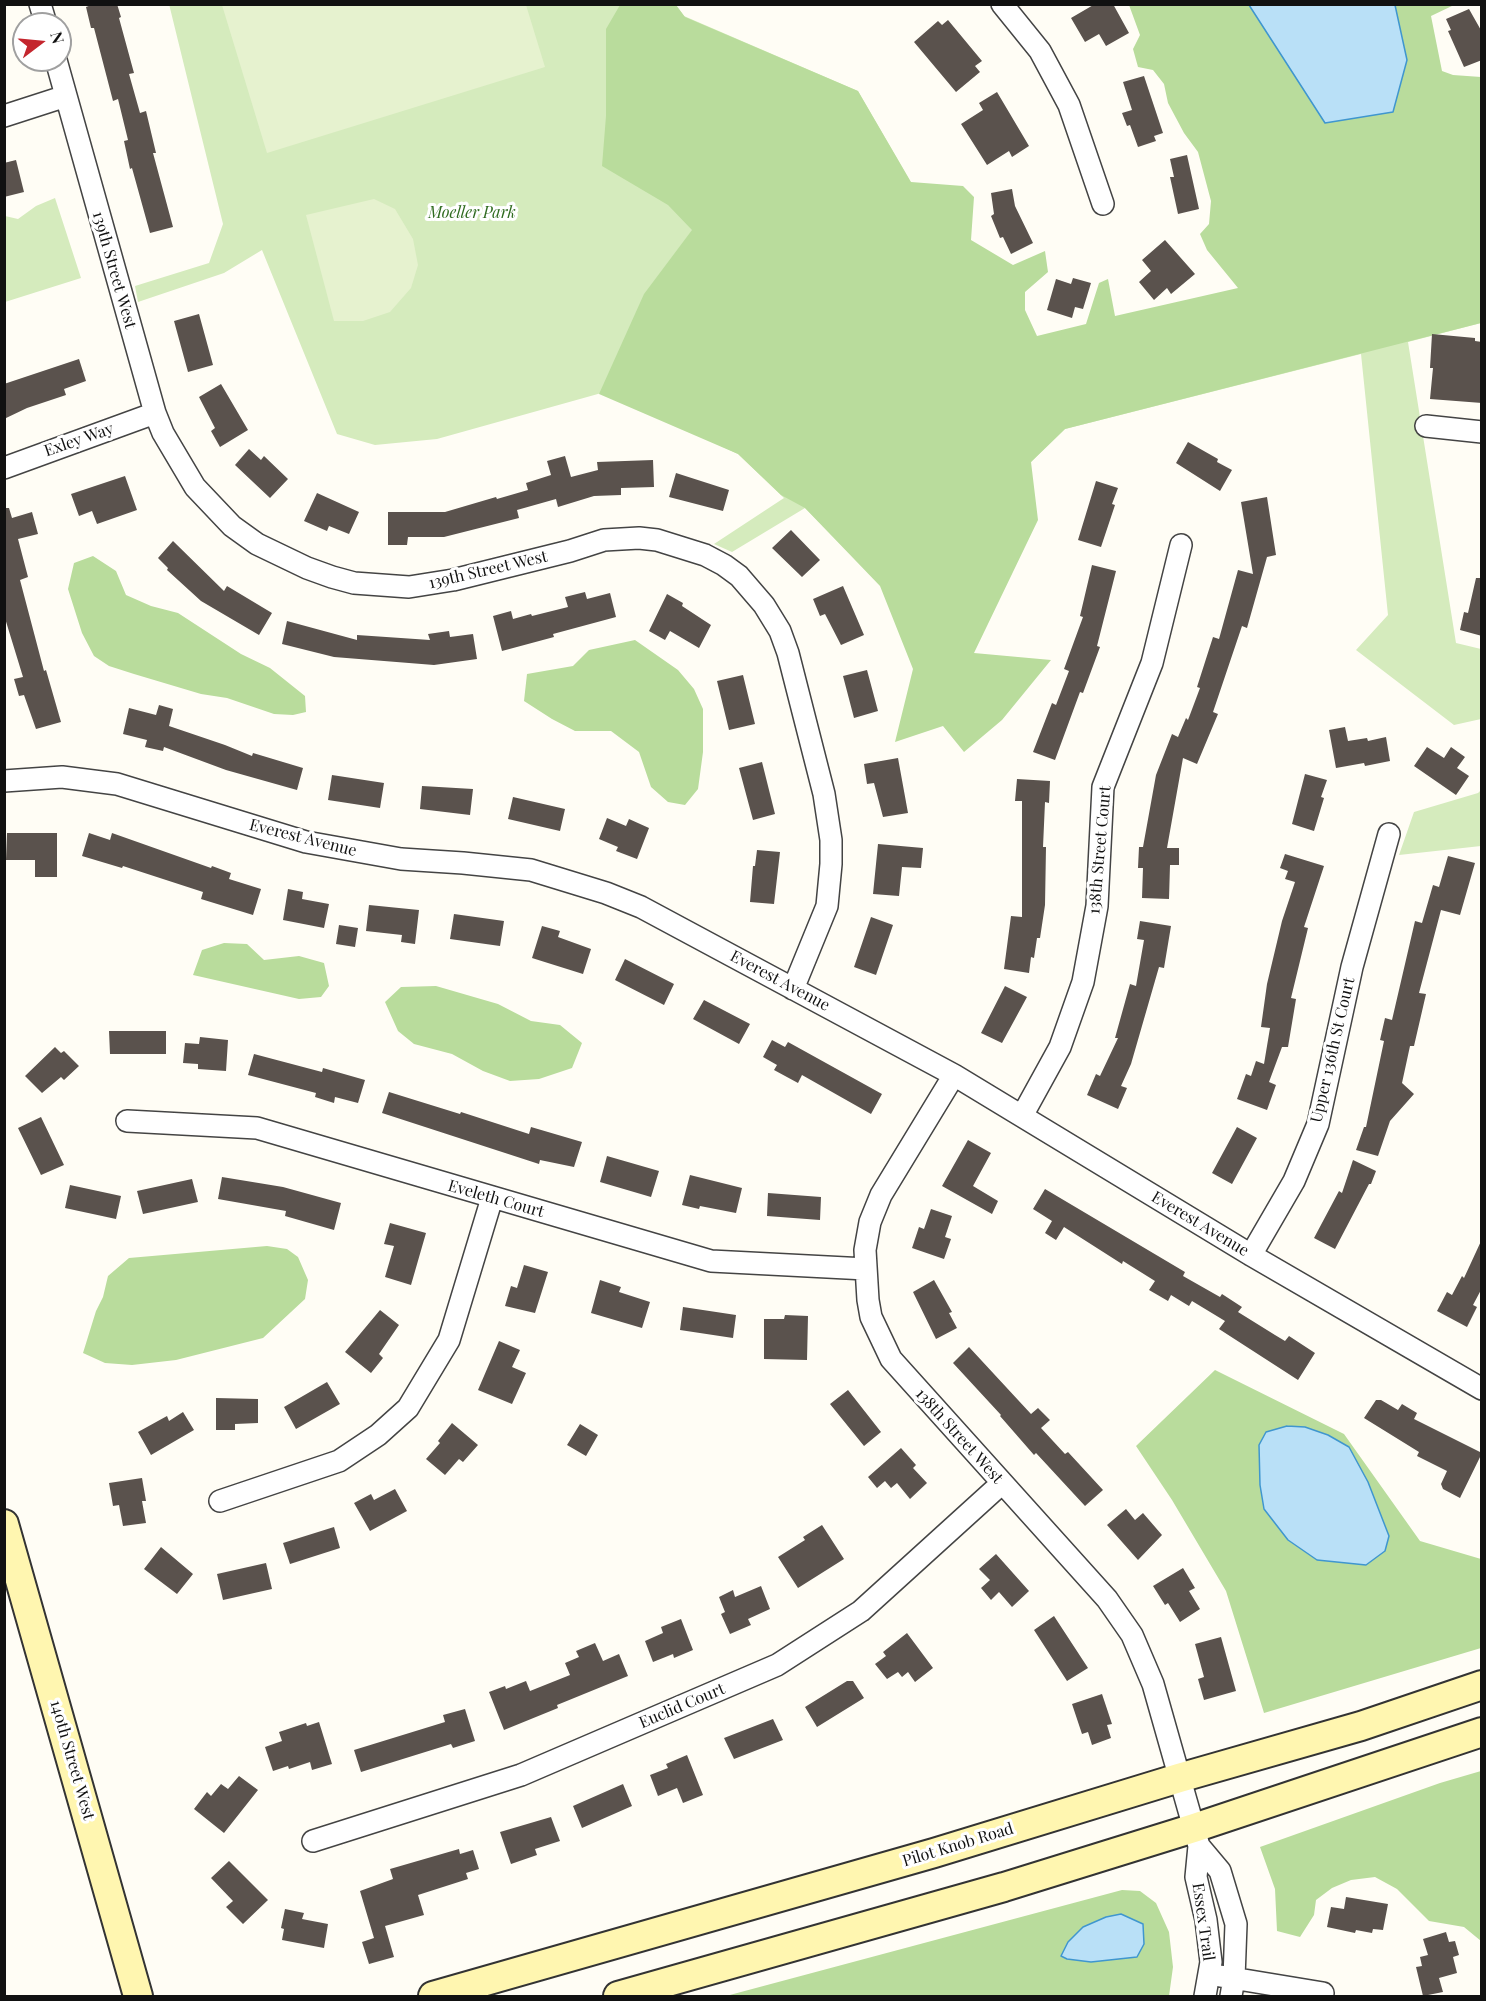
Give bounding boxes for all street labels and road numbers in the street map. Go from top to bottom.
street label: 139th Street West [88,209,140,331]
street label: Exley Way [42,419,116,461]
street label: 139th Street West [427,547,549,593]
street label: 138th Street Court [1085,785,1115,915]
street label: Everest Avenue [247,815,359,861]
street label: Everest Avenue [727,947,833,1015]
street label: Upper 136th St Court [1307,975,1359,1125]
street label: Eveleth Court [446,1176,546,1222]
street label: Everest Avenue [1148,1187,1252,1261]
street label: 138th Street West [911,1384,1007,1488]
street label: Euclid Court [636,1679,728,1733]
street label: 140th Street West [46,1698,98,1822]
street label: Pilot Knob Road [900,1819,1016,1871]
street label: Essex Trail [1188,1882,1218,1962]

